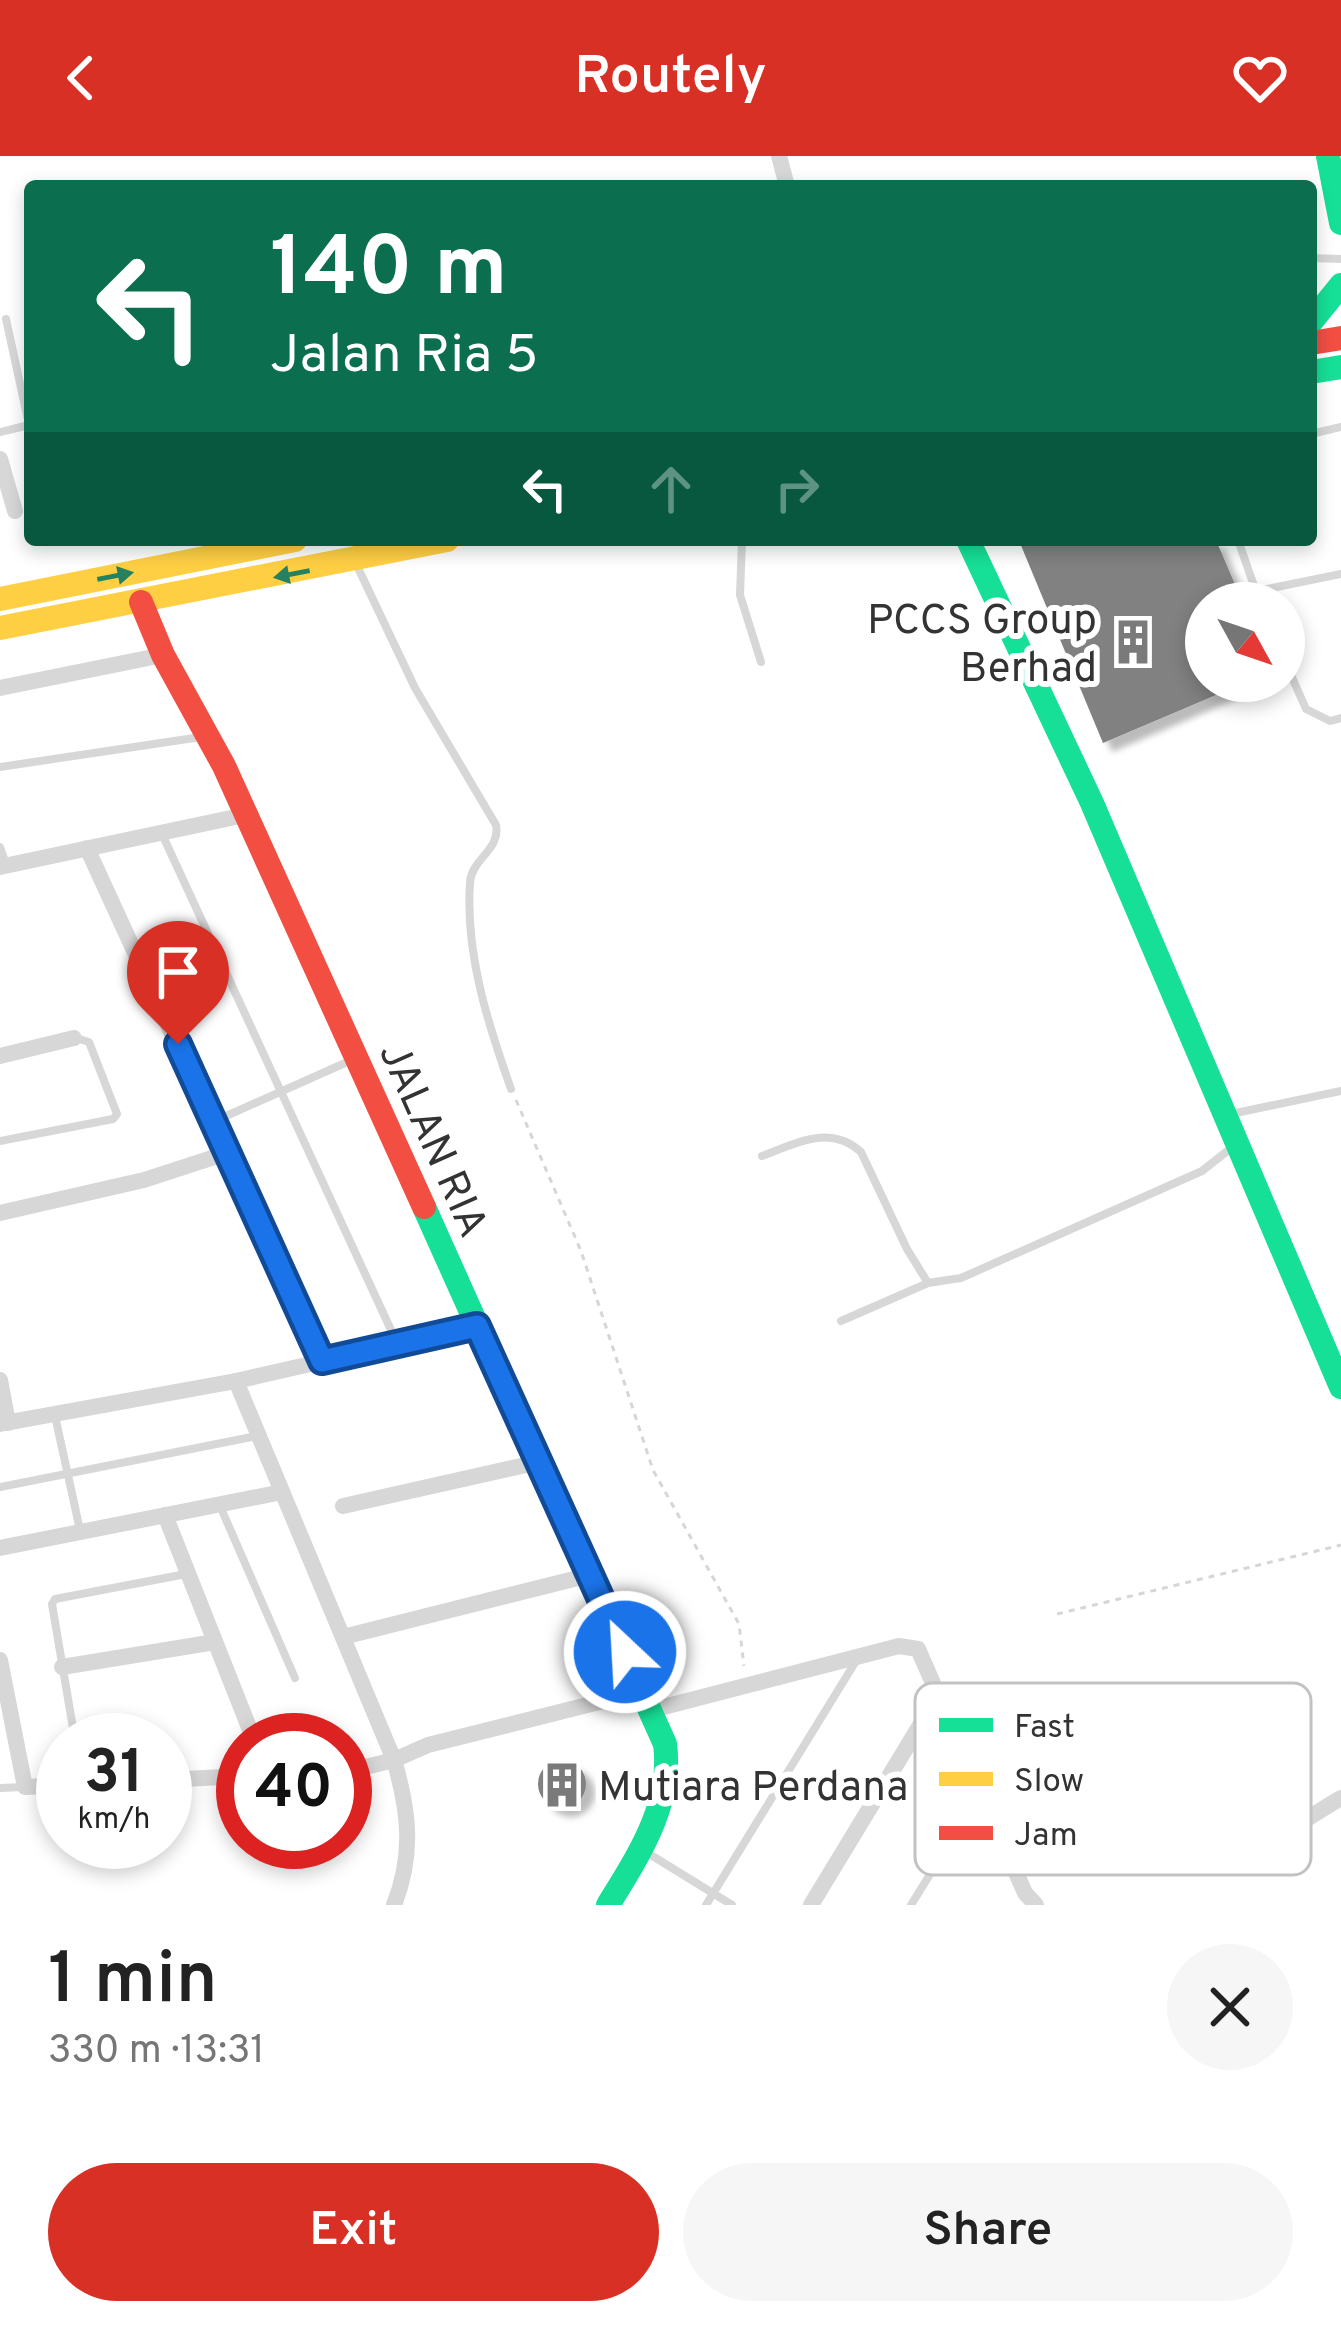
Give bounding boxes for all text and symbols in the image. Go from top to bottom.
text: Routely [574,44,767,113]
icon: back [48,45,114,111]
icon: heart [1227,45,1293,111]
text: 140 m [270,219,507,325]
icon: left [72,228,228,384]
text: Jalan Ria 5 [270,323,539,392]
icon: left [512,456,578,522]
icon: ahead [638,456,704,522]
icon: right [764,456,830,522]
one-way arrow [273,564,310,583]
one-way arrow [96,566,134,585]
north arrow [1185,582,1305,702]
map controls [1185,582,1305,702]
place label: PCCS Group Berhad [867,596,1097,697]
building icon: PCCS Group Berhad [1108,617,1158,667]
pin [127,921,229,1044]
icon: arrive [145,939,211,1005]
street label: JALAN RIA [364,1035,497,1247]
position arrow [562,1589,688,1715]
legend [915,1683,1311,1875]
text: Fast [1014,1708,1075,1750]
speed limit sign: 40 [216,1713,372,1869]
text: 31 [84,1738,144,1814]
building icon: Mutiara Perdana [537,1760,587,1810]
text: Slow [1014,1762,1084,1804]
place label: Mutiara Perdana [598,1763,908,1816]
text: km/h [78,1802,150,1839]
text: Jam [1014,1816,1078,1858]
text: 1 min [48,1937,218,2029]
button: close [1167,1944,1293,2070]
text: 330 m · 13:31 [48,2028,265,2077]
button: Exit [48,2163,659,2301]
button: Share [683,2163,1293,2301]

